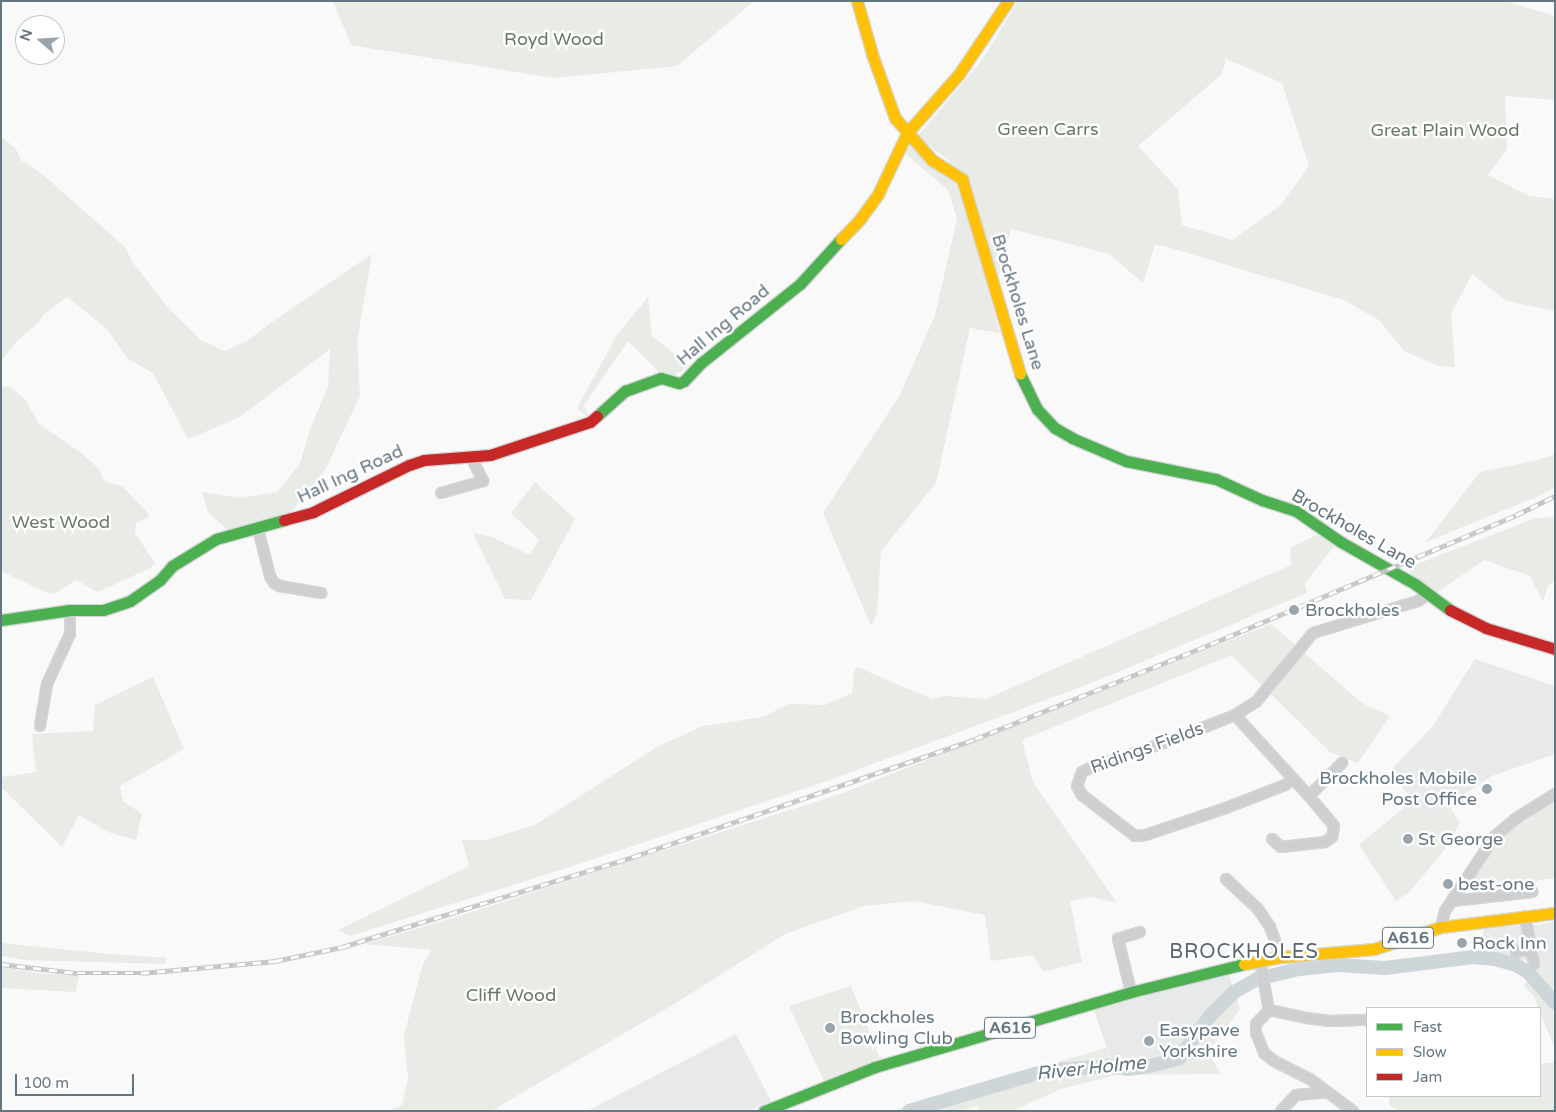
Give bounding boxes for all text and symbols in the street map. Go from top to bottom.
north arrow [15,15,65,65]
text: N [16,27,36,43]
park label: Royd Wood [504,28,604,50]
park label: Green Carrs [997,118,1099,140]
park label: Great Plain Wood [1370,119,1520,141]
street label: Brockholes Lane [987,231,1049,373]
street label: Hall Ing Road [672,280,774,370]
street label: Hall Ing Road [294,440,406,508]
street label: Brockholes Lane [1288,484,1420,574]
park label: West Wood [12,511,110,533]
place label: Brockholes [1305,599,1400,621]
marker: Brockholes [1287,603,1301,617]
street label: Ridings Fields [1088,718,1206,778]
place label: Brockholes Mobile Post Office [1319,768,1477,811]
marker: Brockholes Mobile Post Office [1481,783,1493,795]
place label: St George [1418,828,1503,850]
marker: St George [1402,833,1414,845]
place label: best-one [1458,873,1534,895]
marker: best-one [1442,878,1454,890]
road number: A616 [1382,924,1434,951]
place label: Rock Inn [1472,932,1547,954]
marker: Rock Inn [1456,937,1468,949]
district label: BROCKHOLES [1168,940,1320,964]
park label: Cliff Wood [466,984,556,1006]
place label: Brockholes Bowling Club [840,1007,953,1050]
legend [1366,1007,1541,1097]
road number: A616 [984,1014,1036,1042]
text: Fast [1413,1018,1442,1036]
place label: Easypave Yorkshire [1159,1020,1240,1062]
marker: Brockholes Bowling Club [824,1022,836,1034]
marker: Easypave Yorkshire [1143,1035,1155,1047]
text: Slow [1413,1043,1447,1061]
water label: River Holme [1035,1052,1147,1086]
scale bar [18,1064,136,1096]
text: Jam [1413,1068,1442,1086]
text: 100 m [23,1074,69,1092]

